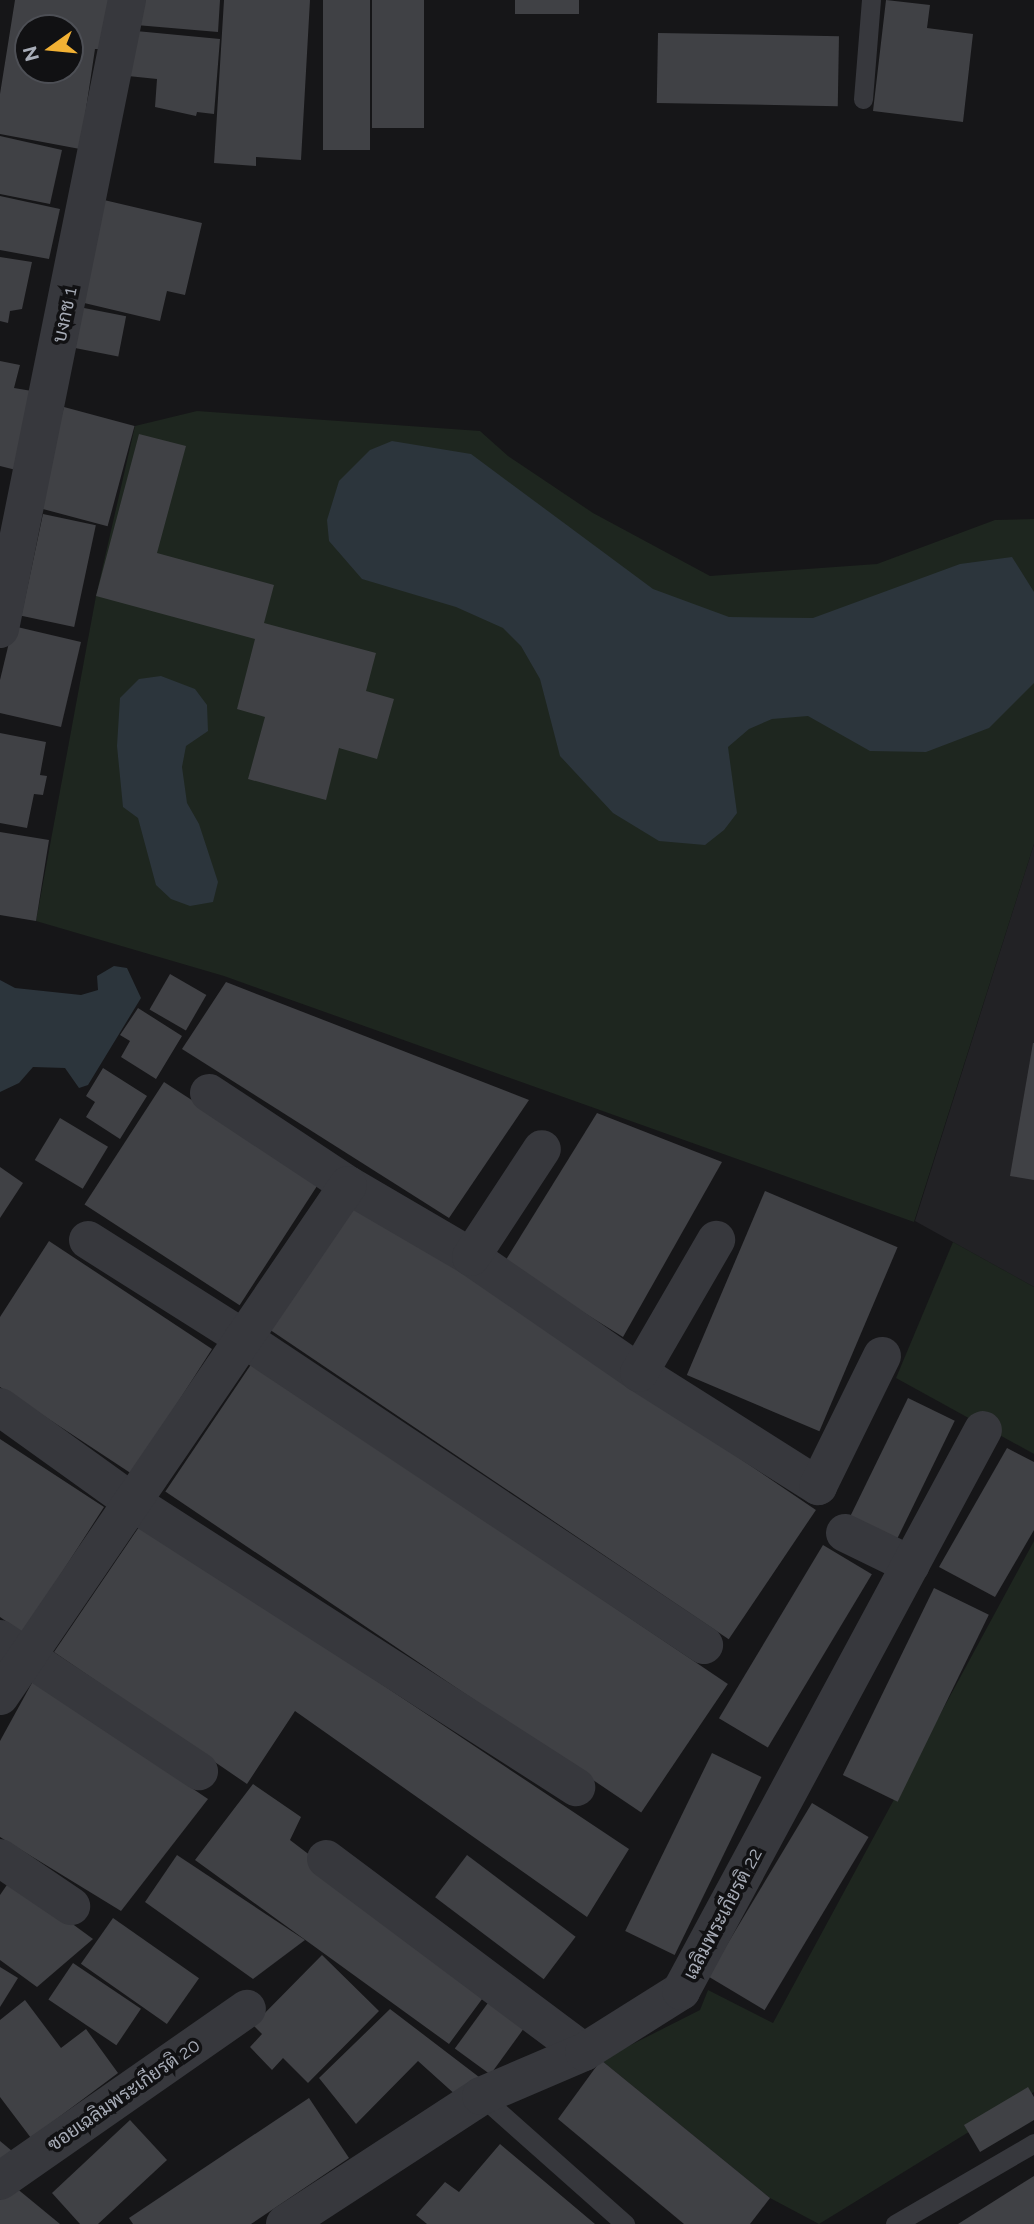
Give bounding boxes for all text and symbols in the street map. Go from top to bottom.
north arrow [14,14,84,84]
text: N [18,44,43,64]
street label: บงกช 1 [48,285,82,345]
street label: เฉลิมพระเกียรติ 22 [679,1844,767,1984]
street label: ซอยเฉลิมพระเกียรติ 20 [43,2034,205,2156]

